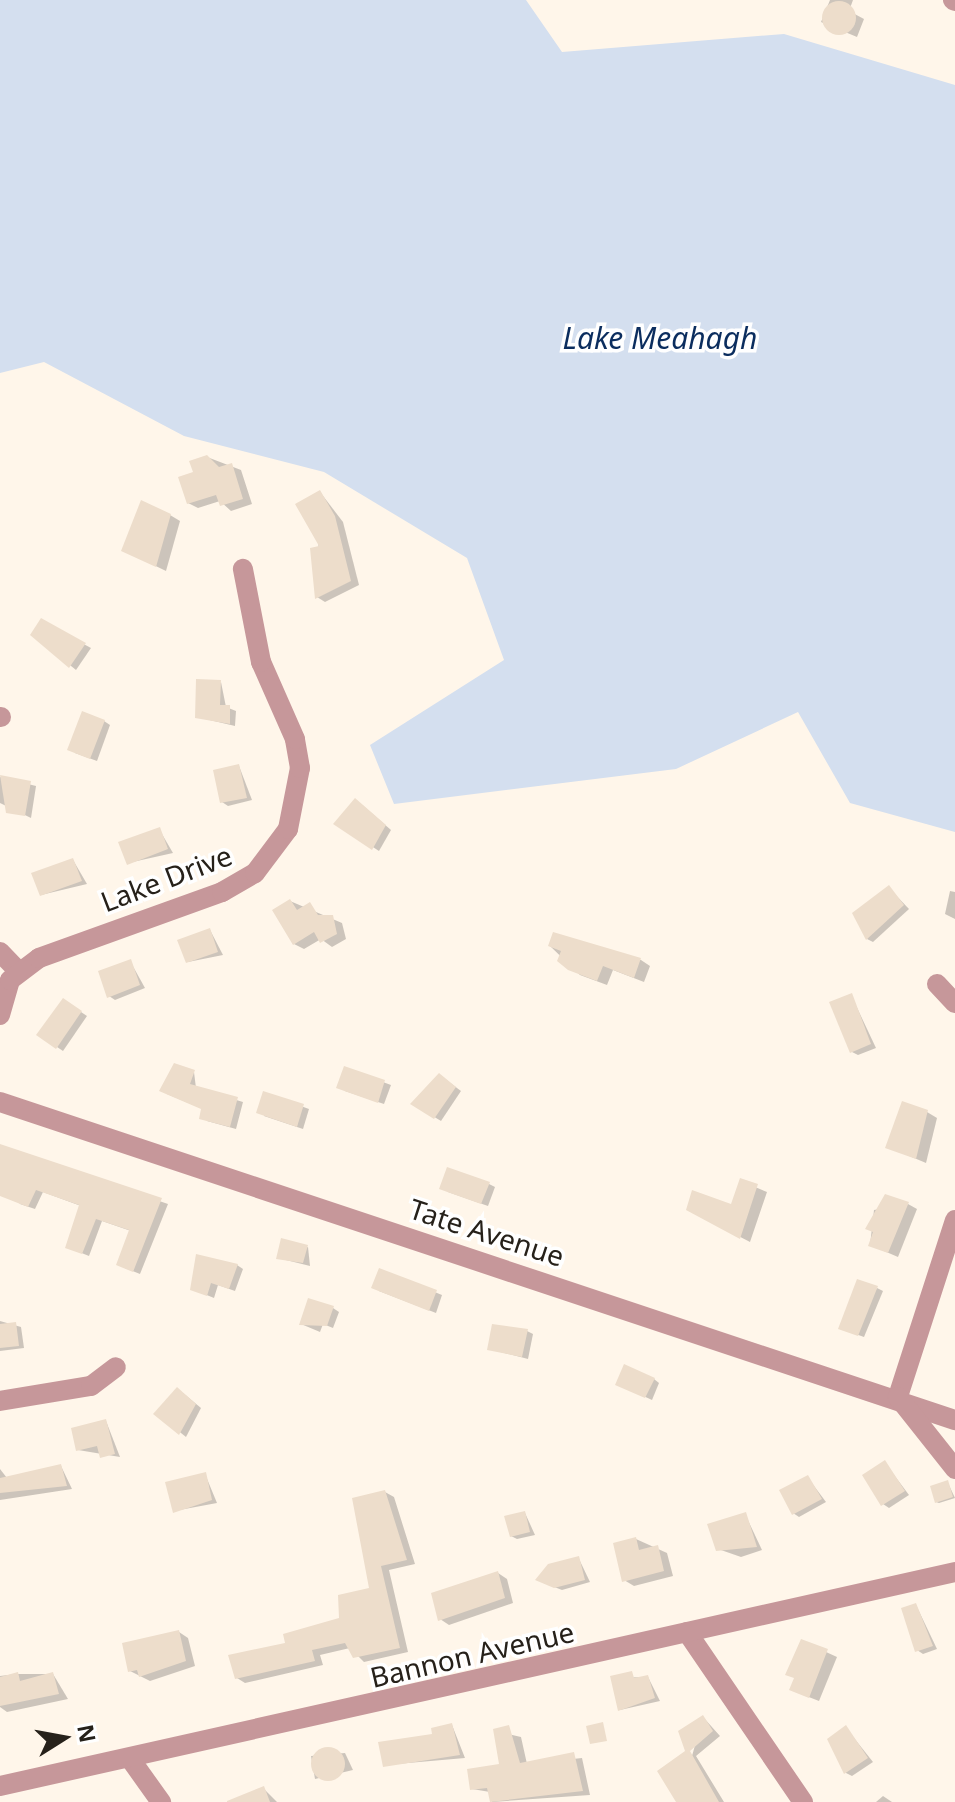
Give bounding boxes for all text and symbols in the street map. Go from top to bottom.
water label: Lake Meahagh [563,320,757,356]
street label: Lake Drive [96,838,236,918]
street label: Tate Avenue [405,1191,569,1273]
street label: Bannon Avenue [367,1614,577,1694]
north arrow [24,1698,104,1778]
text: N [71,1722,104,1745]

